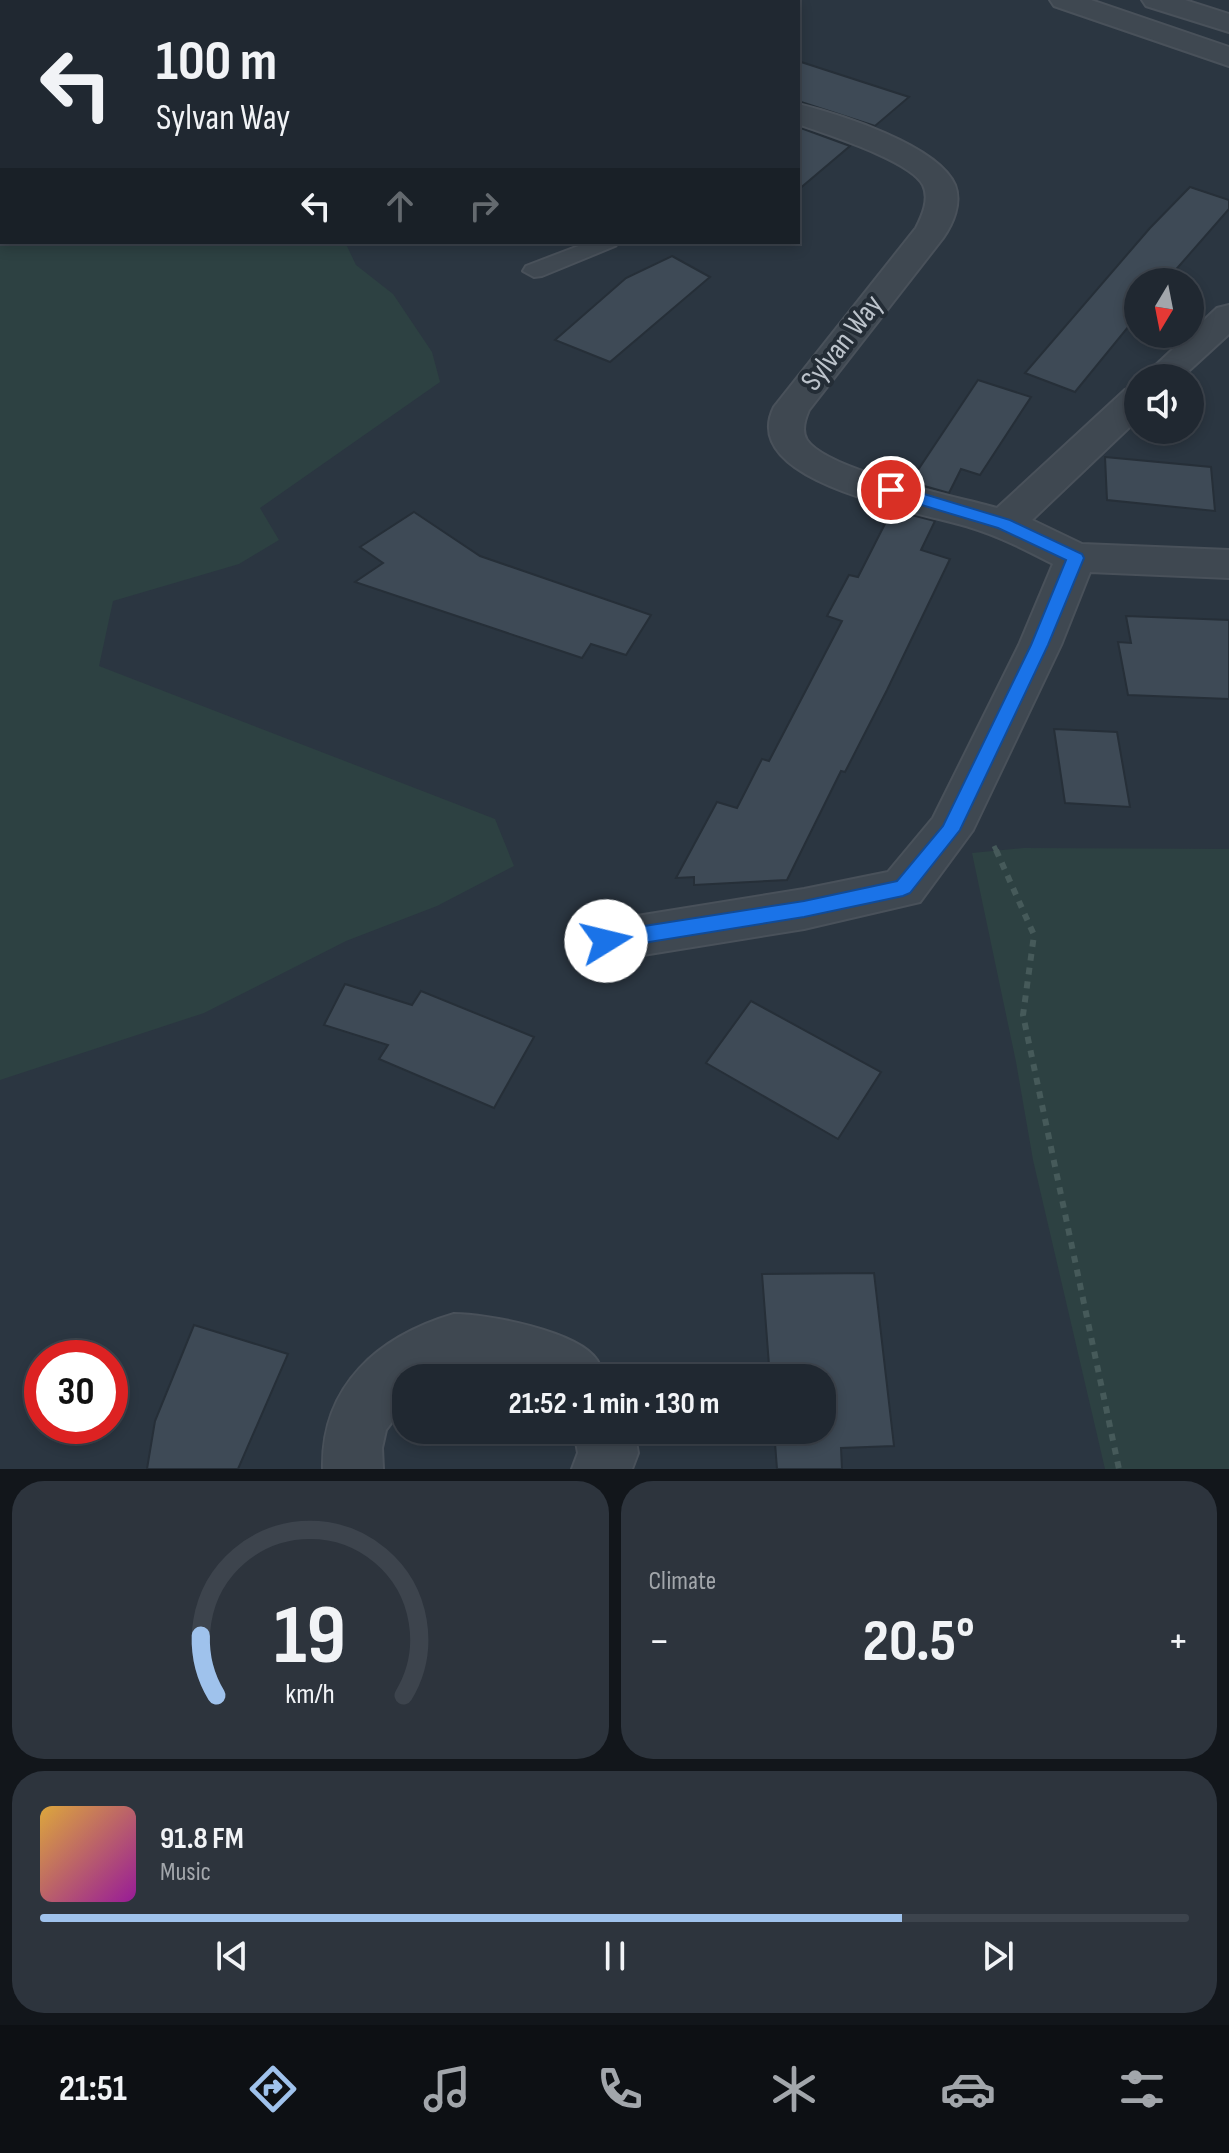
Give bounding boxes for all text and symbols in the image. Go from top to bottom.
text: 100 m [156,29,277,96]
icon: left [24,32,128,136]
text: Sylvan Way [156,97,290,140]
icon: left [294,184,338,228]
icon: ahead [378,184,422,228]
icon: right [462,184,506,228]
north arrow [1124,268,1204,348]
map controls [1124,268,1204,444]
street label: Sylvan Way [793,288,891,398]
button: sound [1124,364,1204,444]
pin [857,456,925,524]
icon: arrive [869,468,913,512]
position arrow [564,899,648,983]
speed limit sign: 30 [24,1340,128,1444]
text: 21:52 · 1 min · 130 m [509,1386,719,1422]
text: Climate [649,1566,716,1597]
text: 19 [274,1587,346,1687]
text: 20.5° [863,1606,975,1678]
text: − [649,1615,670,1668]
text: + [1167,1615,1189,1668]
text: km/h [286,1677,335,1712]
text: 91.8 FM [160,1821,244,1857]
text: Music [160,1857,211,1888]
icon: previous [210,1934,254,1978]
icon: pause [593,1934,637,1978]
icon: next [976,1934,1020,1978]
icon: directions [245,2061,301,2117]
icon: music [419,2061,475,2117]
icon: phone [592,2061,648,2117]
icon: climate [766,2061,822,2117]
icon: car [940,2061,996,2117]
icon: filters [1114,2061,1170,2117]
text: 21:51 [59,2068,127,2111]

